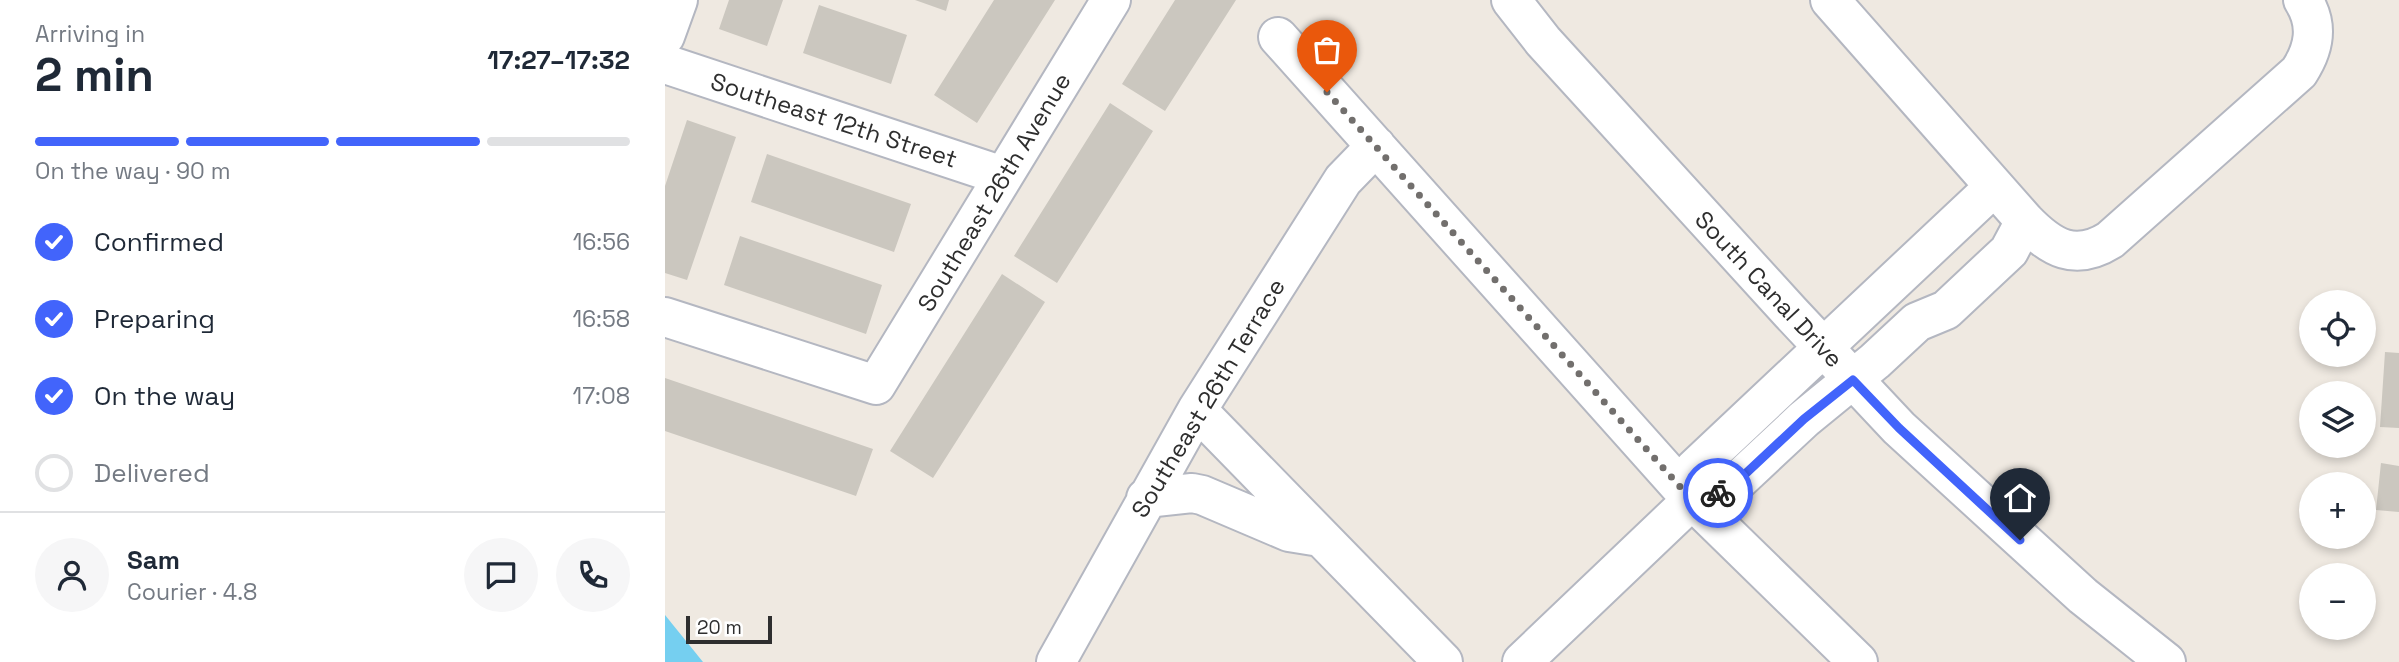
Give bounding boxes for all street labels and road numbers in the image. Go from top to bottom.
street label: Southeast 12th Street [707,66,961,174]
street label: Southeast 26th Avenue [910,67,1078,317]
street label: South Canal Drive [1688,204,1850,374]
street label: Southeast 26th Terrace [1124,273,1292,523]

